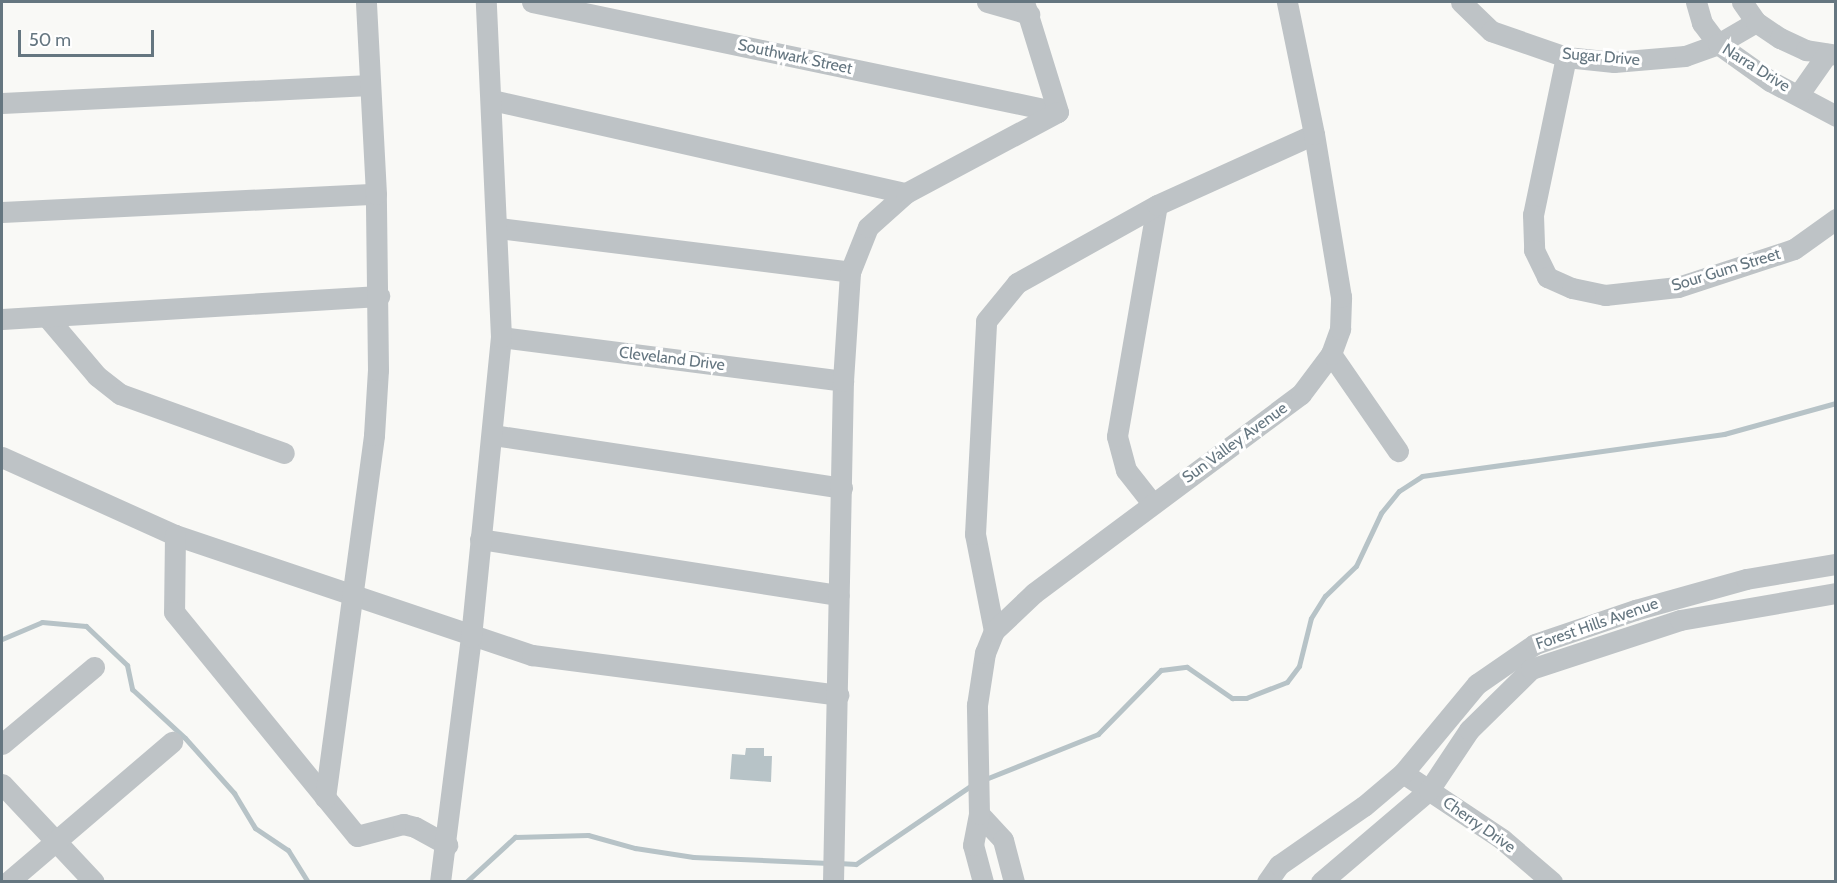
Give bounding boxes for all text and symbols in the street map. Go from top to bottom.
scale bar [21,18,158,56]
text: 50 m [29,29,71,51]
street label: Southwark Street [736,35,854,79]
street label: Narra Drive [1719,40,1793,96]
street label: Sugar Drive [1561,44,1641,70]
street label: Sour Gum Street [1669,244,1783,296]
street label: Cleveland Drive [618,343,726,375]
street label: Sun Valley Avenue [1179,399,1291,487]
street label: Forest Hills Avenue [1533,594,1661,654]
street label: Cherry Drive [1439,793,1519,857]

